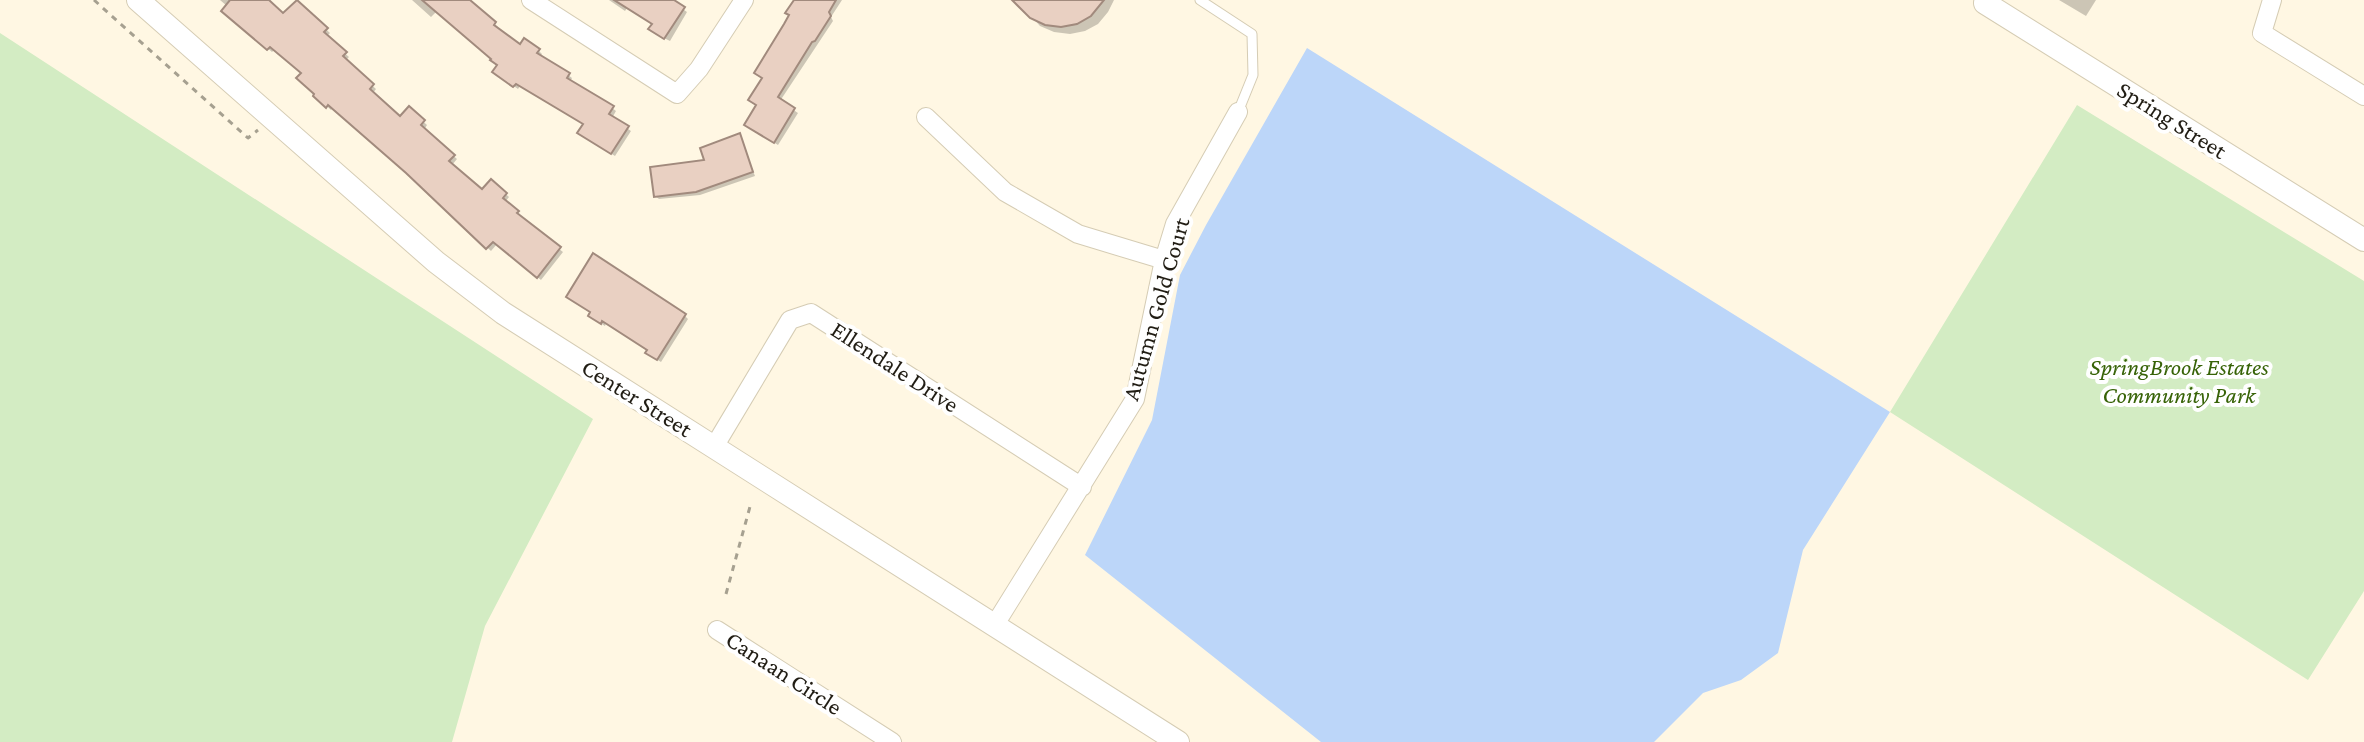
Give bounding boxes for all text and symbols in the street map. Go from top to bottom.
street label: Spring Street [2113,75,2233,164]
street label: Autumn Gold Court [1116,213,1195,404]
street label: Ellendale Drive [827,315,964,418]
street label: Center Street [577,353,698,443]
park label: SpringBrook Estates Community Park [2089,353,2269,408]
street label: Canaan Circle [721,625,847,720]

